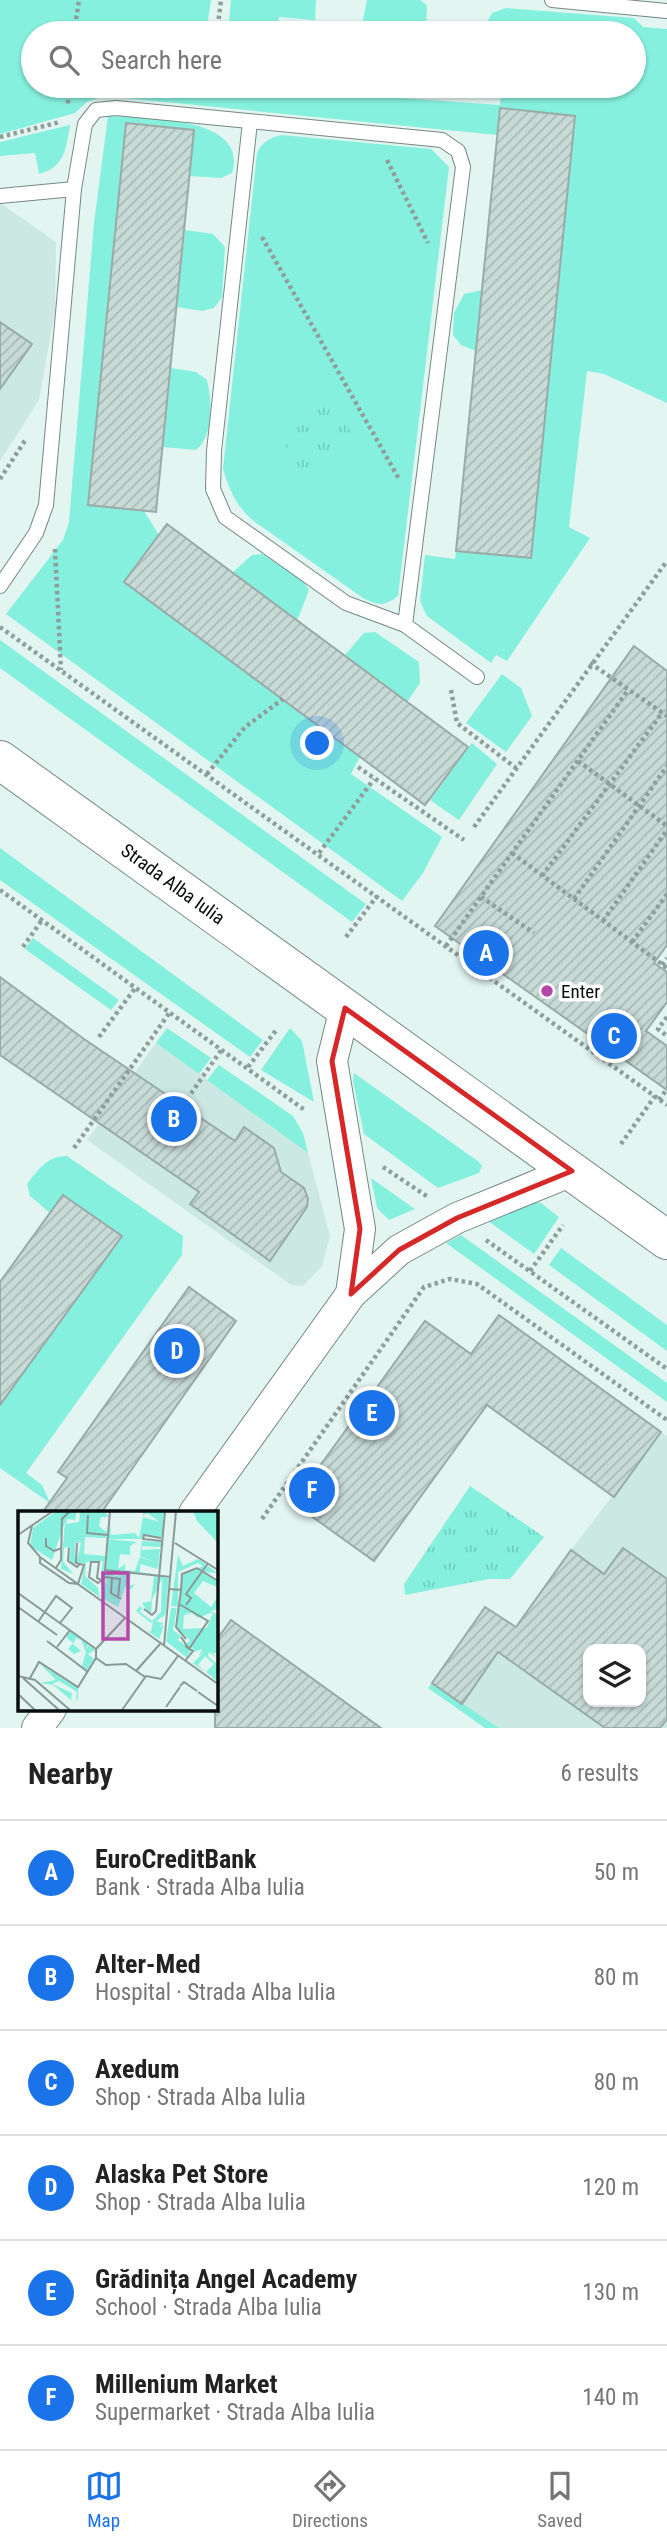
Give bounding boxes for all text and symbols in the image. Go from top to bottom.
search box [21,21,646,98]
icon: search [45,41,83,79]
text: Search here [101,45,222,75]
your location [300,726,334,760]
street label: Strada Alba Iulia [117,839,229,929]
pin: A [463,927,509,979]
place label: Enter [561,980,600,1003]
marker: Enter [539,983,555,999]
pin: C [591,1010,637,1062]
pin: B [151,1093,197,1145]
pin: D [154,1325,200,1377]
pin: E [349,1387,395,1439]
pin: F [289,1464,335,1516]
inset map [18,1511,217,1710]
map controls [583,1644,646,1707]
button: layers [583,1644,646,1707]
text: Nearby [28,1756,113,1791]
text: 6 results [561,1760,639,1787]
text: EuroCreditBank [95,1844,257,1874]
text: A [44,1859,58,1886]
text: 50 m [594,1859,639,1886]
text: Bank · Strada Alba Iulia [95,1874,305,1901]
text: Alter-Med [95,1949,201,1979]
text: B [45,1964,57,1991]
text: 80 m [594,1964,639,1991]
text: Hospital · Strada Alba Iulia [95,1979,336,2006]
text: Axedum [95,2054,179,2084]
text: C [44,2069,58,2096]
text: 80 m [594,2069,639,2096]
text: Shop · Strada Alba Iulia [95,2084,306,2111]
text: Alaska Pet Store [95,2159,268,2189]
text: D [45,2174,58,2201]
text: 120 m [582,2174,639,2201]
text: Shop · Strada Alba Iulia [95,2189,306,2216]
text: Grădinița Angel Academy [95,2264,357,2294]
text: E [45,2279,57,2306]
text: 130 m [582,2279,639,2306]
text: School · Strada Alba Iulia [95,2294,322,2321]
text: Millenium Market [95,2369,277,2399]
text: F [46,2384,56,2411]
text: 140 m [582,2384,639,2411]
text: Supermarket · Strada Alba Iulia [95,2399,375,2426]
tab: Map [85,2467,123,2532]
tab: Directions [292,2467,368,2532]
tab: Saved [537,2467,582,2532]

